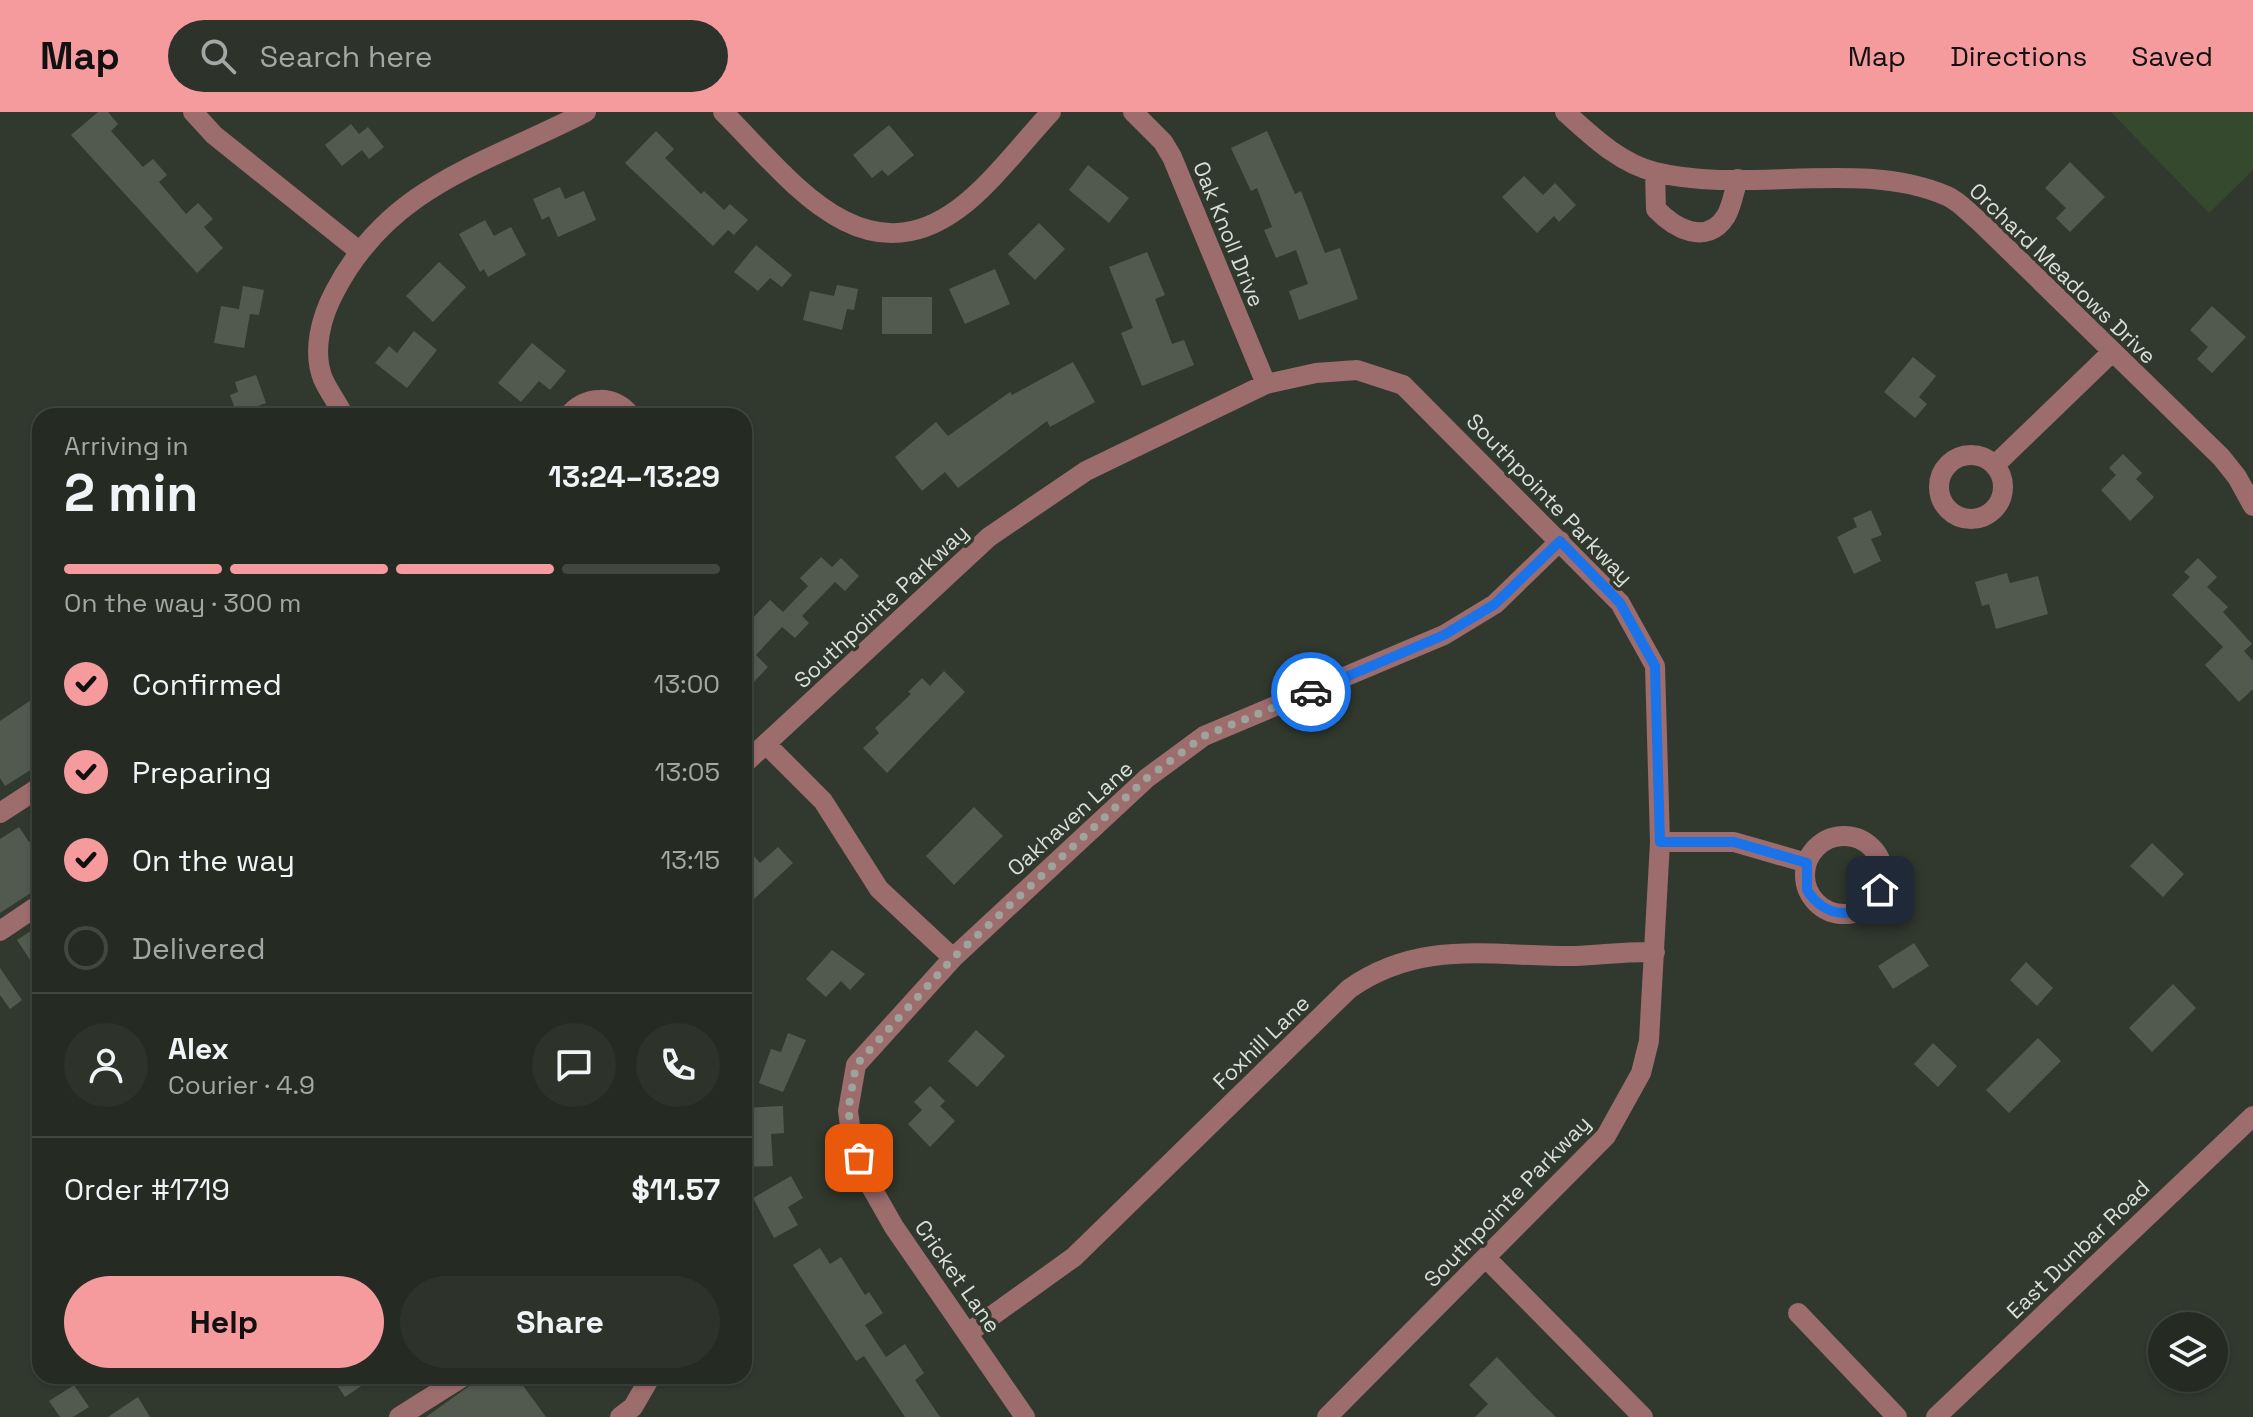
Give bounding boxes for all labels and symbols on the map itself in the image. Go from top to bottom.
street label: Oak Knoll Drive [1187,157,1271,311]
street label: Orchard Meadows Drive [1964,176,2162,370]
street label: Southpointe Parkway [1461,407,1639,591]
street label: Southpointe Parkway [788,518,974,694]
courier [1271,652,1351,732]
street label: Oakhaven Lane [1001,754,1139,882]
pin [1846,856,1914,924]
street label: Foxhill Lane [1207,989,1315,1095]
street label: Southpointe Parkway [1418,1109,1596,1293]
pin [825,1124,893,1192]
street label: East Dunbar Road [2001,1174,2155,1324]
street label: Cricket Lane [909,1214,1007,1338]

